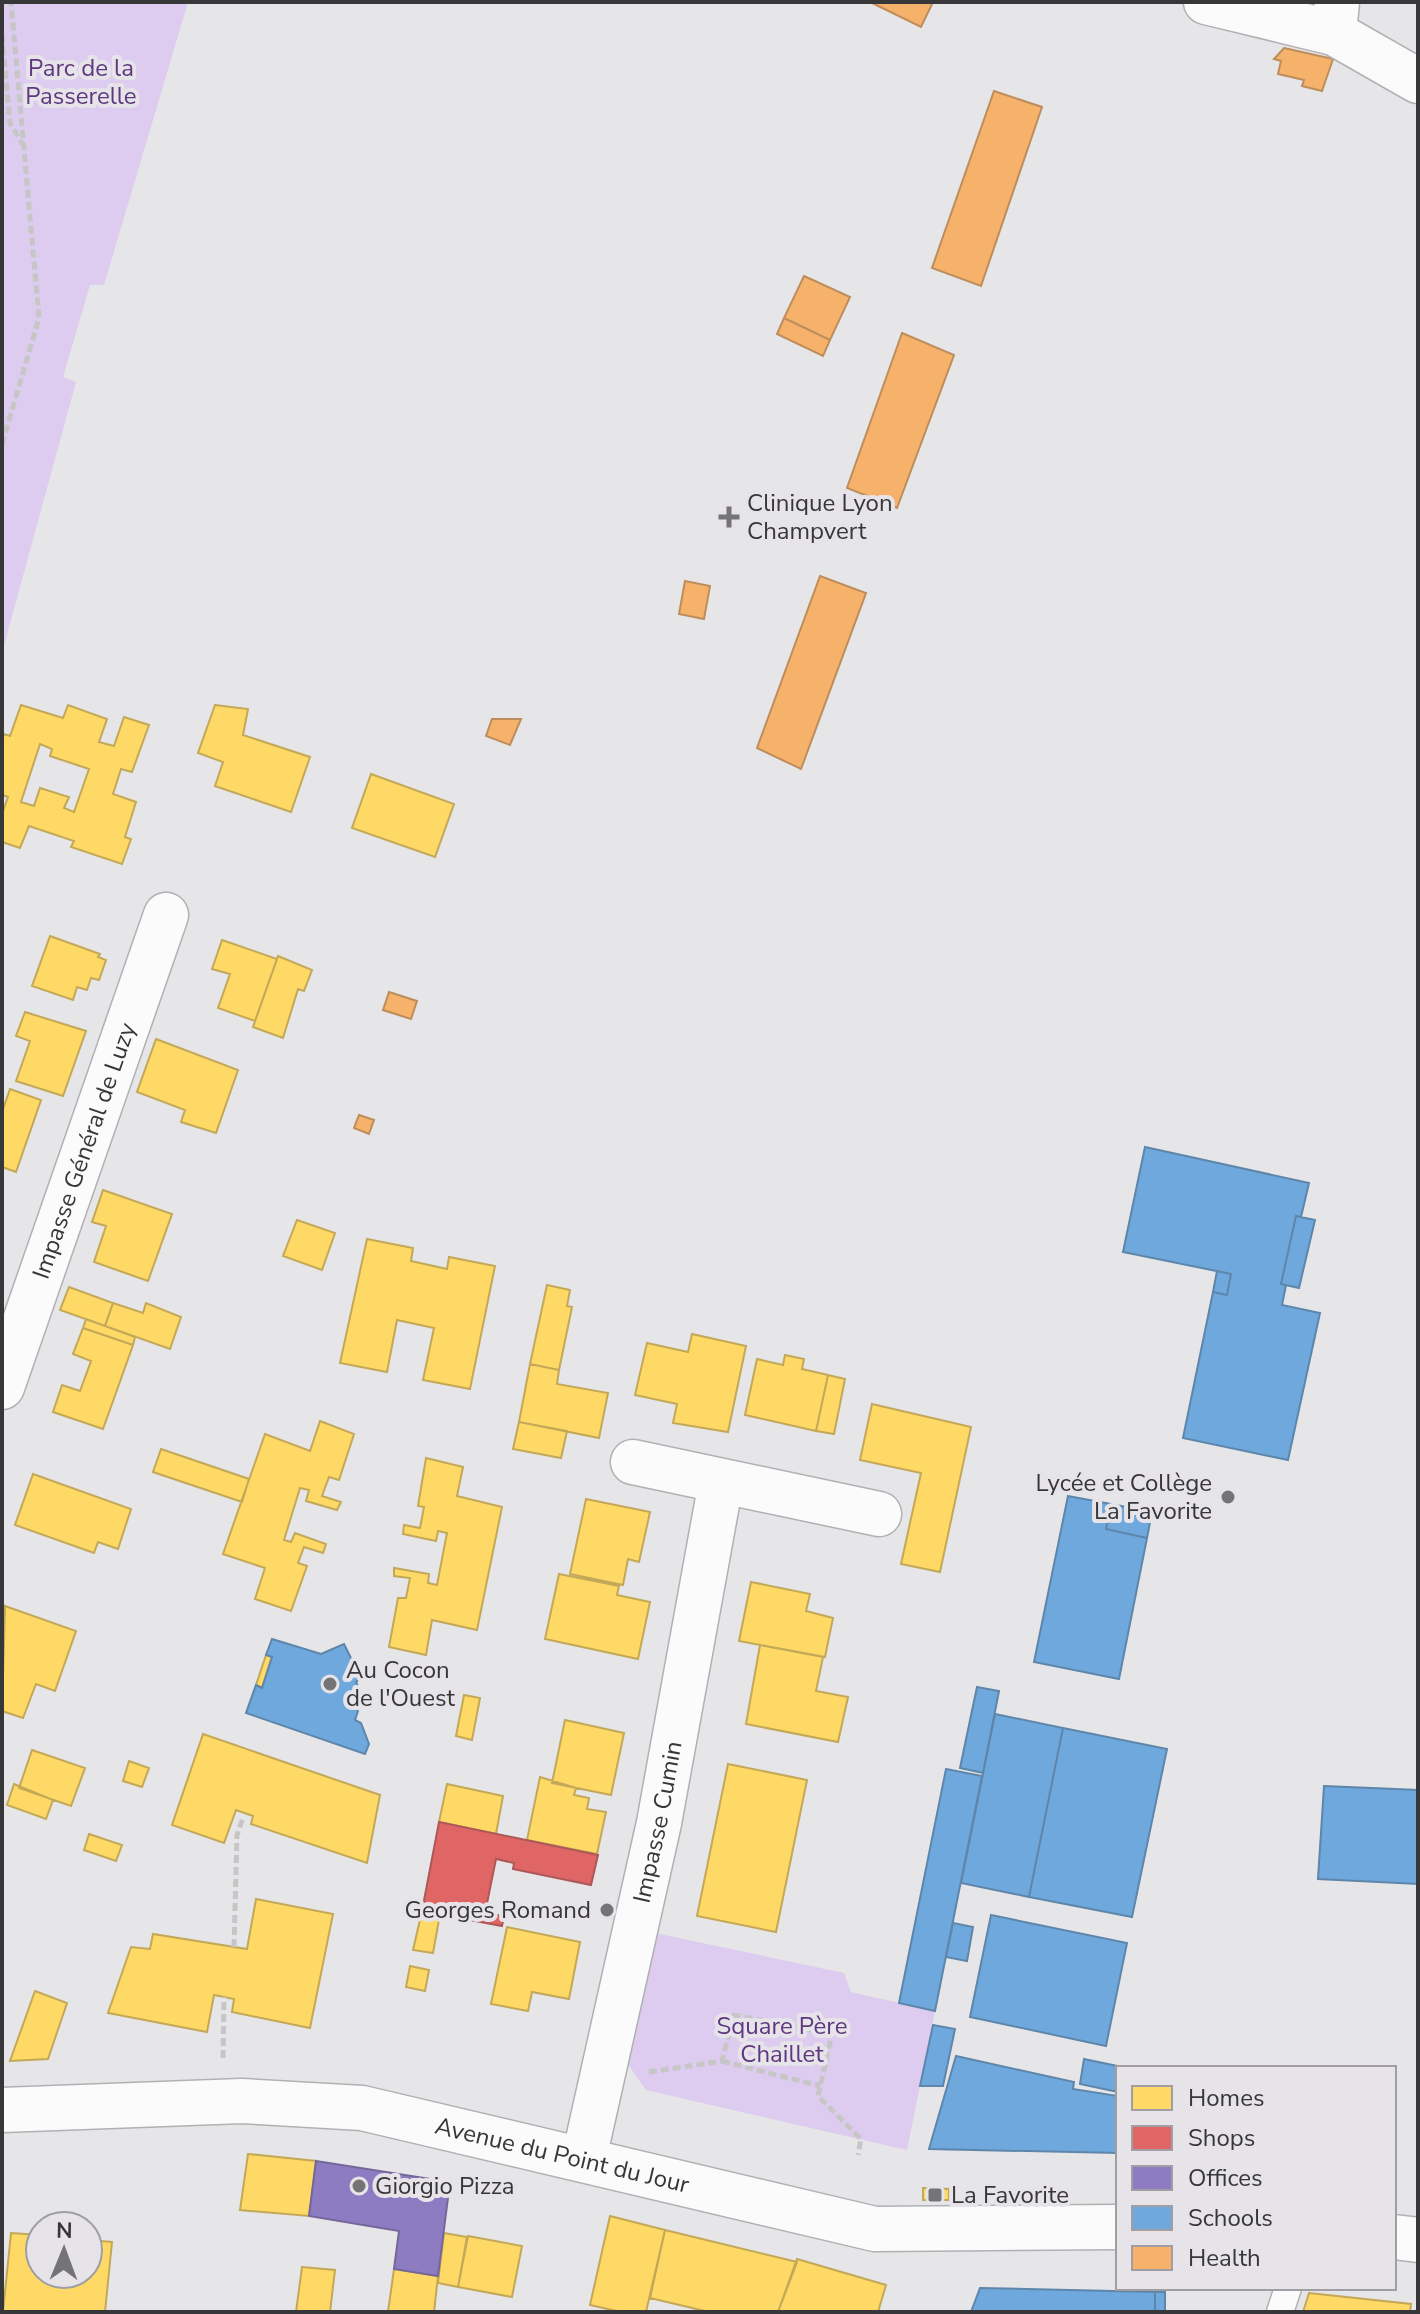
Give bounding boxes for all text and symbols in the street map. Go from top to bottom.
park label: Parc de la Passerelle [25,52,137,112]
place label: Clinique Lyon Champvert [747,487,893,547]
marker: Clinique Lyon Champvert [718,506,740,528]
street label: Impasse Général de Luzy [25,1018,144,1283]
place label: Lycée et Collège La Favorite [1036,1467,1212,1527]
marker: Lycée et Collège La Favorite [1219,1488,1237,1506]
place label: Au Cocon de l'Ouest [346,1654,456,1714]
marker: Au Cocon de l'Ouest [321,1675,339,1693]
street label: Impasse Cumin [626,1738,690,1906]
place label: Georges Romand [404,1894,591,1926]
marker: Georges Romand [598,1901,616,1919]
park label: Square Père Chaillet [717,2010,847,2070]
legend [1116,2066,1396,2290]
text: Homes [1188,2082,1264,2114]
street label: Avenue du Point du Jour [432,2110,693,2201]
text: Shops [1188,2122,1255,2154]
text: Offices [1188,2162,1263,2194]
place label: Giorgio Pizza [375,2170,515,2202]
marker: Giorgio Pizza [350,2177,368,2195]
place label: La Favorite [951,2179,1069,2211]
marker: La Favorite [926,2186,944,2204]
text: Schools [1188,2202,1273,2234]
north arrow [24,2210,104,2290]
text: N [56,2216,73,2246]
text: Health [1188,2242,1261,2274]

